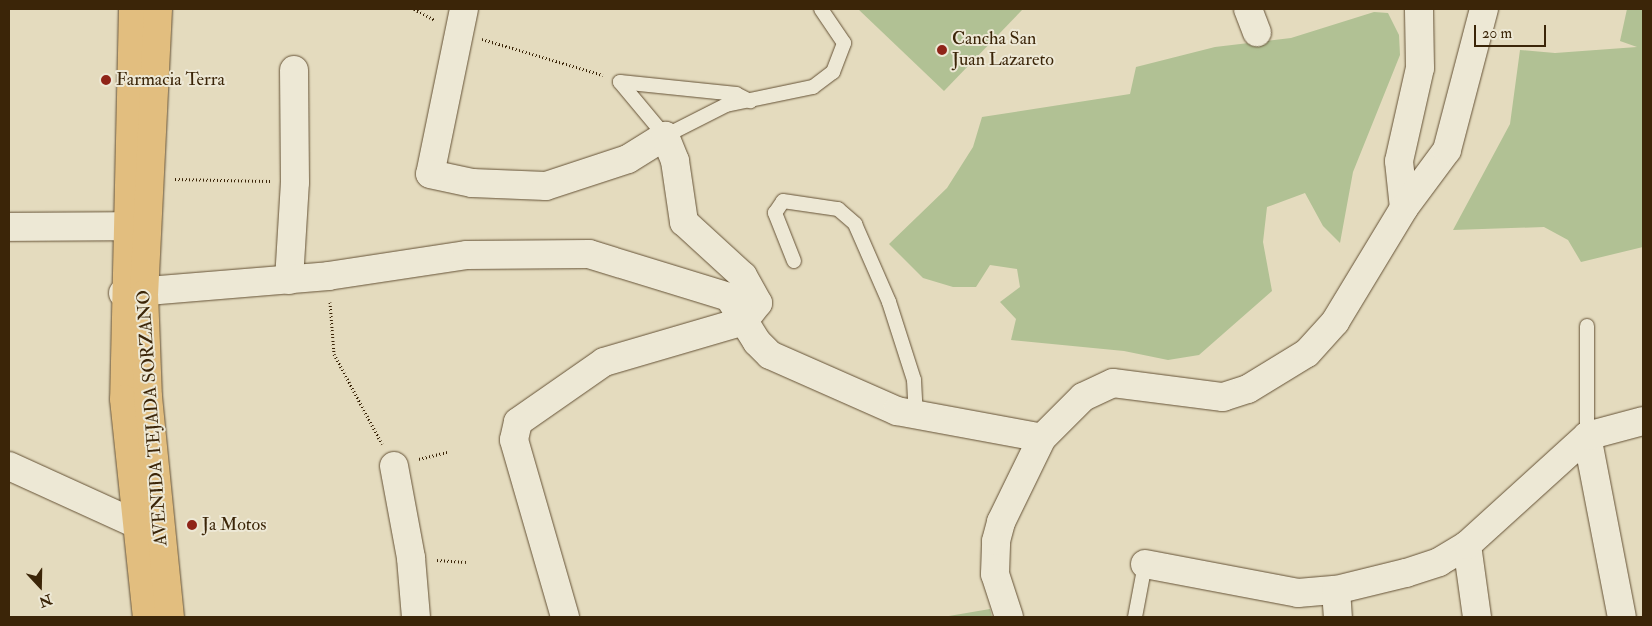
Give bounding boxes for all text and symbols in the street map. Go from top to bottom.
scale bar [1477,15,1550,47]
text: 20 m [1482,24,1512,43]
place label: Cancha San Juan Lazareto [952,29,1054,72]
marker: Cancha San Juan Lazareto [936,44,948,56]
place label: Farmacia Terra [116,69,225,91]
marker: Farmacia Terra [100,74,112,86]
street label: AVENIDA TEJADA SORZANO [133,289,173,547]
place label: Ja Motos [202,514,266,536]
marker: Ja Motos [186,519,198,531]
north arrow [15,561,65,611]
text: N [37,590,54,611]

